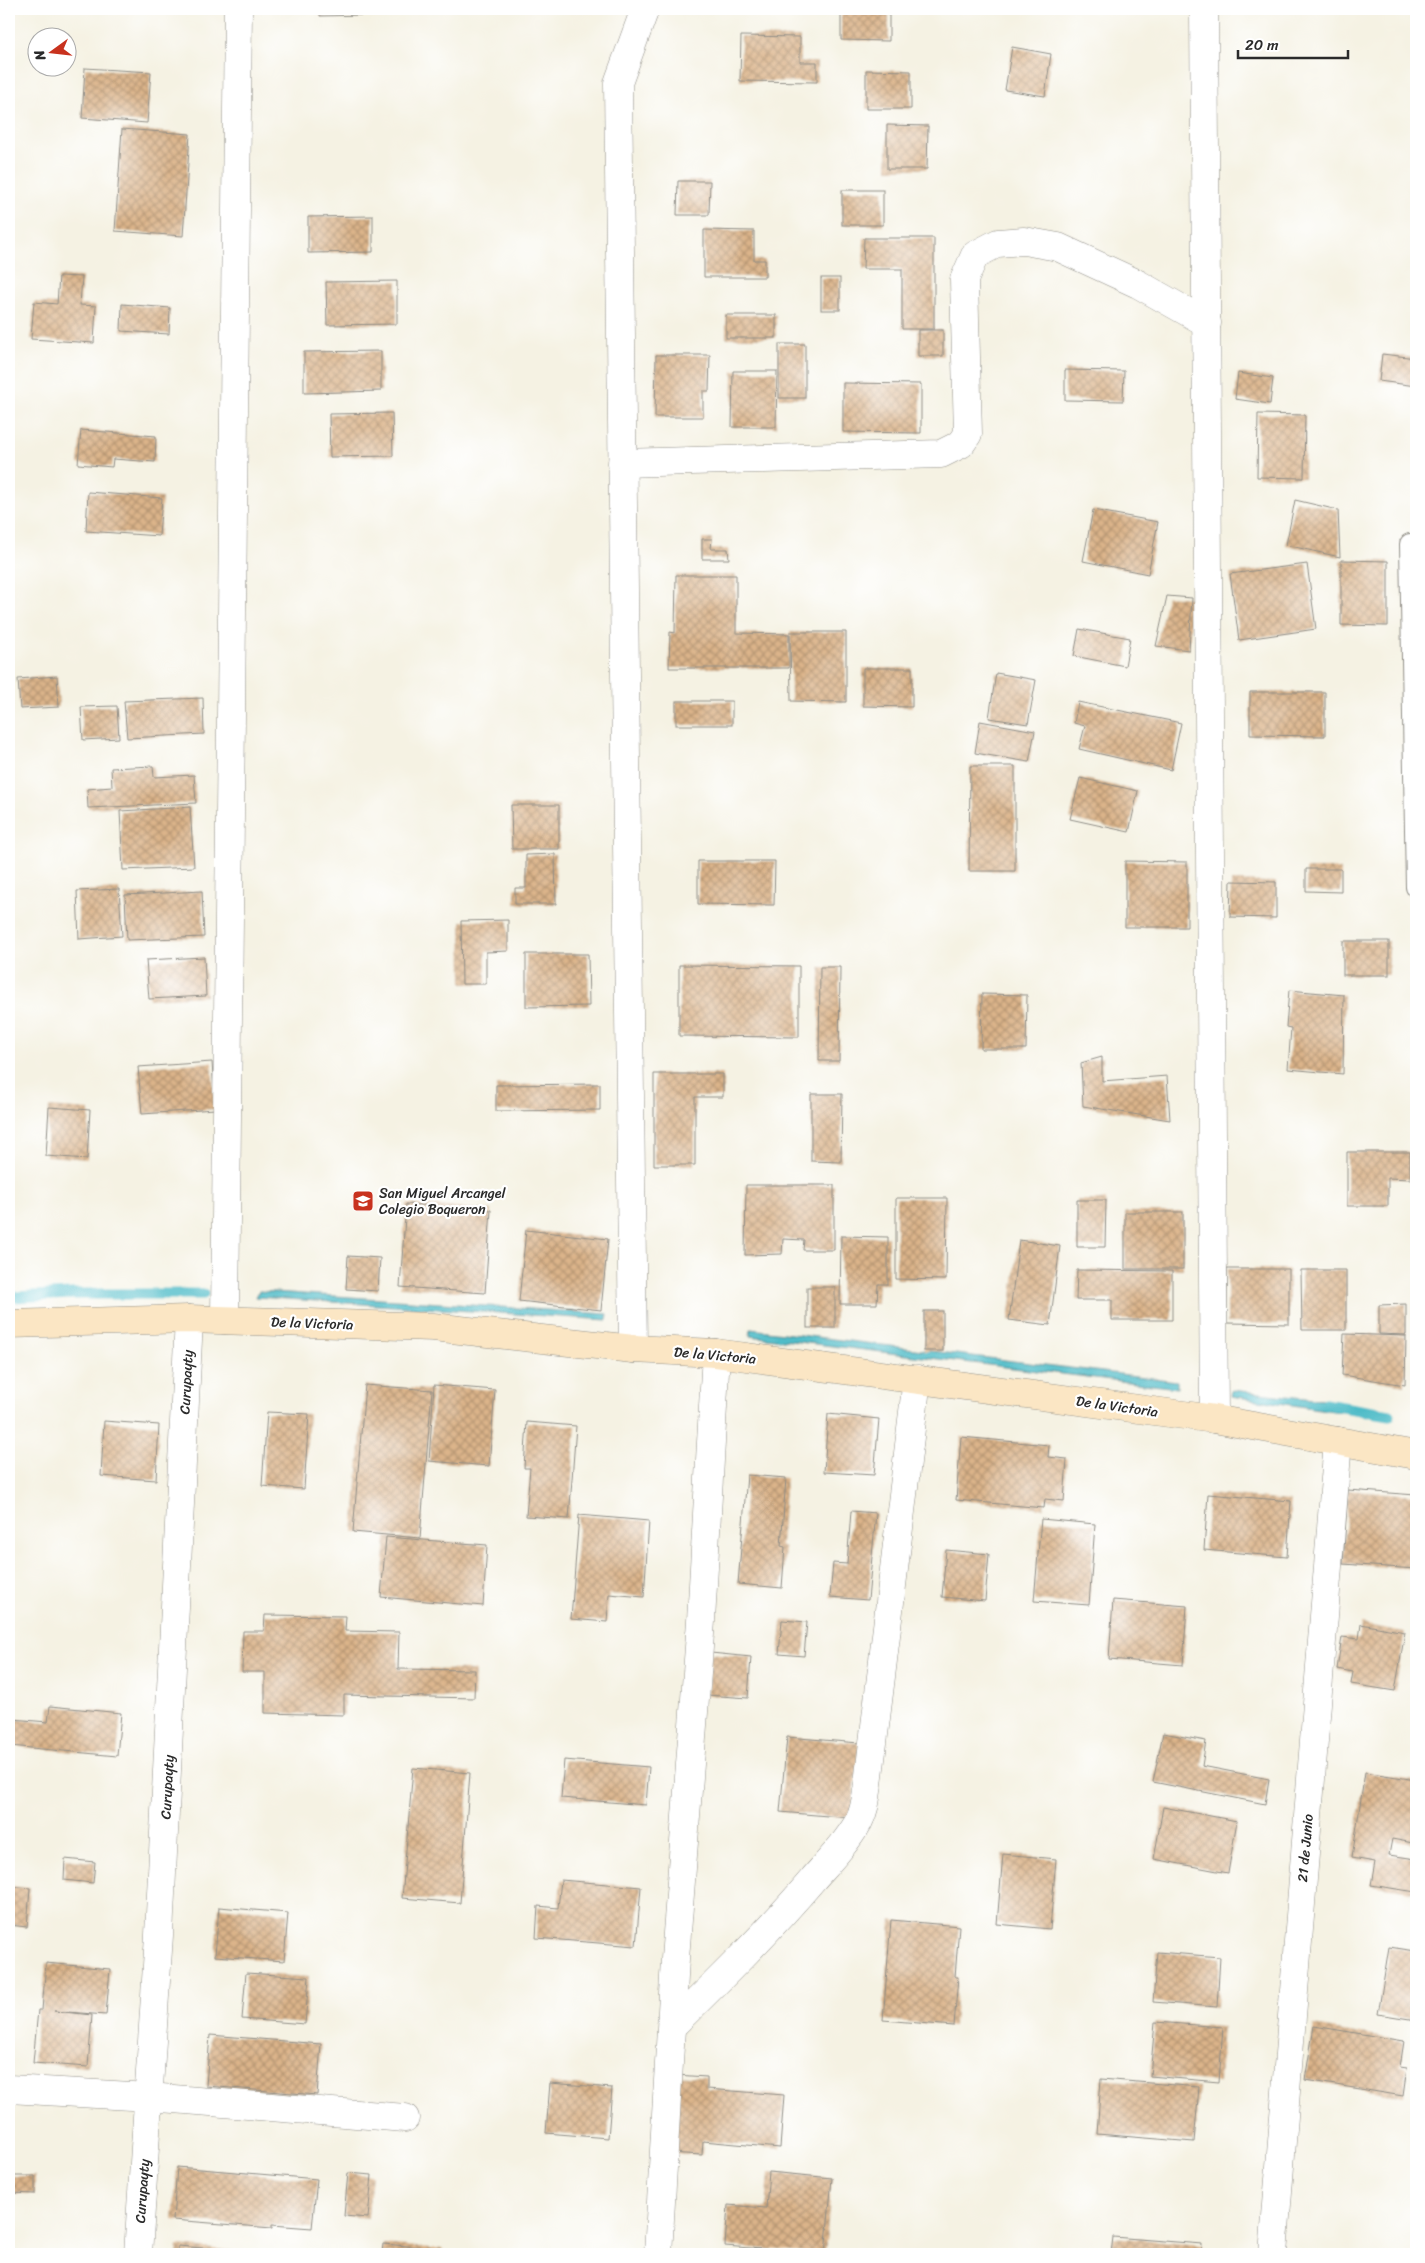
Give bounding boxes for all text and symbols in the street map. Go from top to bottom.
north arrow [28,28,78,78]
scale bar [1238,28,1348,60]
text: 20 m [1245,32,1279,58]
text: N [27,47,54,64]
place label: San Miguel Arcangel Colegio Boqueron [379,1181,507,1222]
school or university icon: San Miguel Arcangel Colegio Boqueron [351,1189,375,1213]
street label: De la Victoria [270,1310,354,1337]
street label: De la Victoria [673,1339,757,1372]
street label: Curupayty [172,1348,201,1415]
street label: De la Victoria [1074,1388,1159,1425]
street label: Curupayty [153,1753,182,1820]
street label: 21 de Junio [1290,1813,1321,1883]
street label: Curupayty [128,2157,157,2224]

